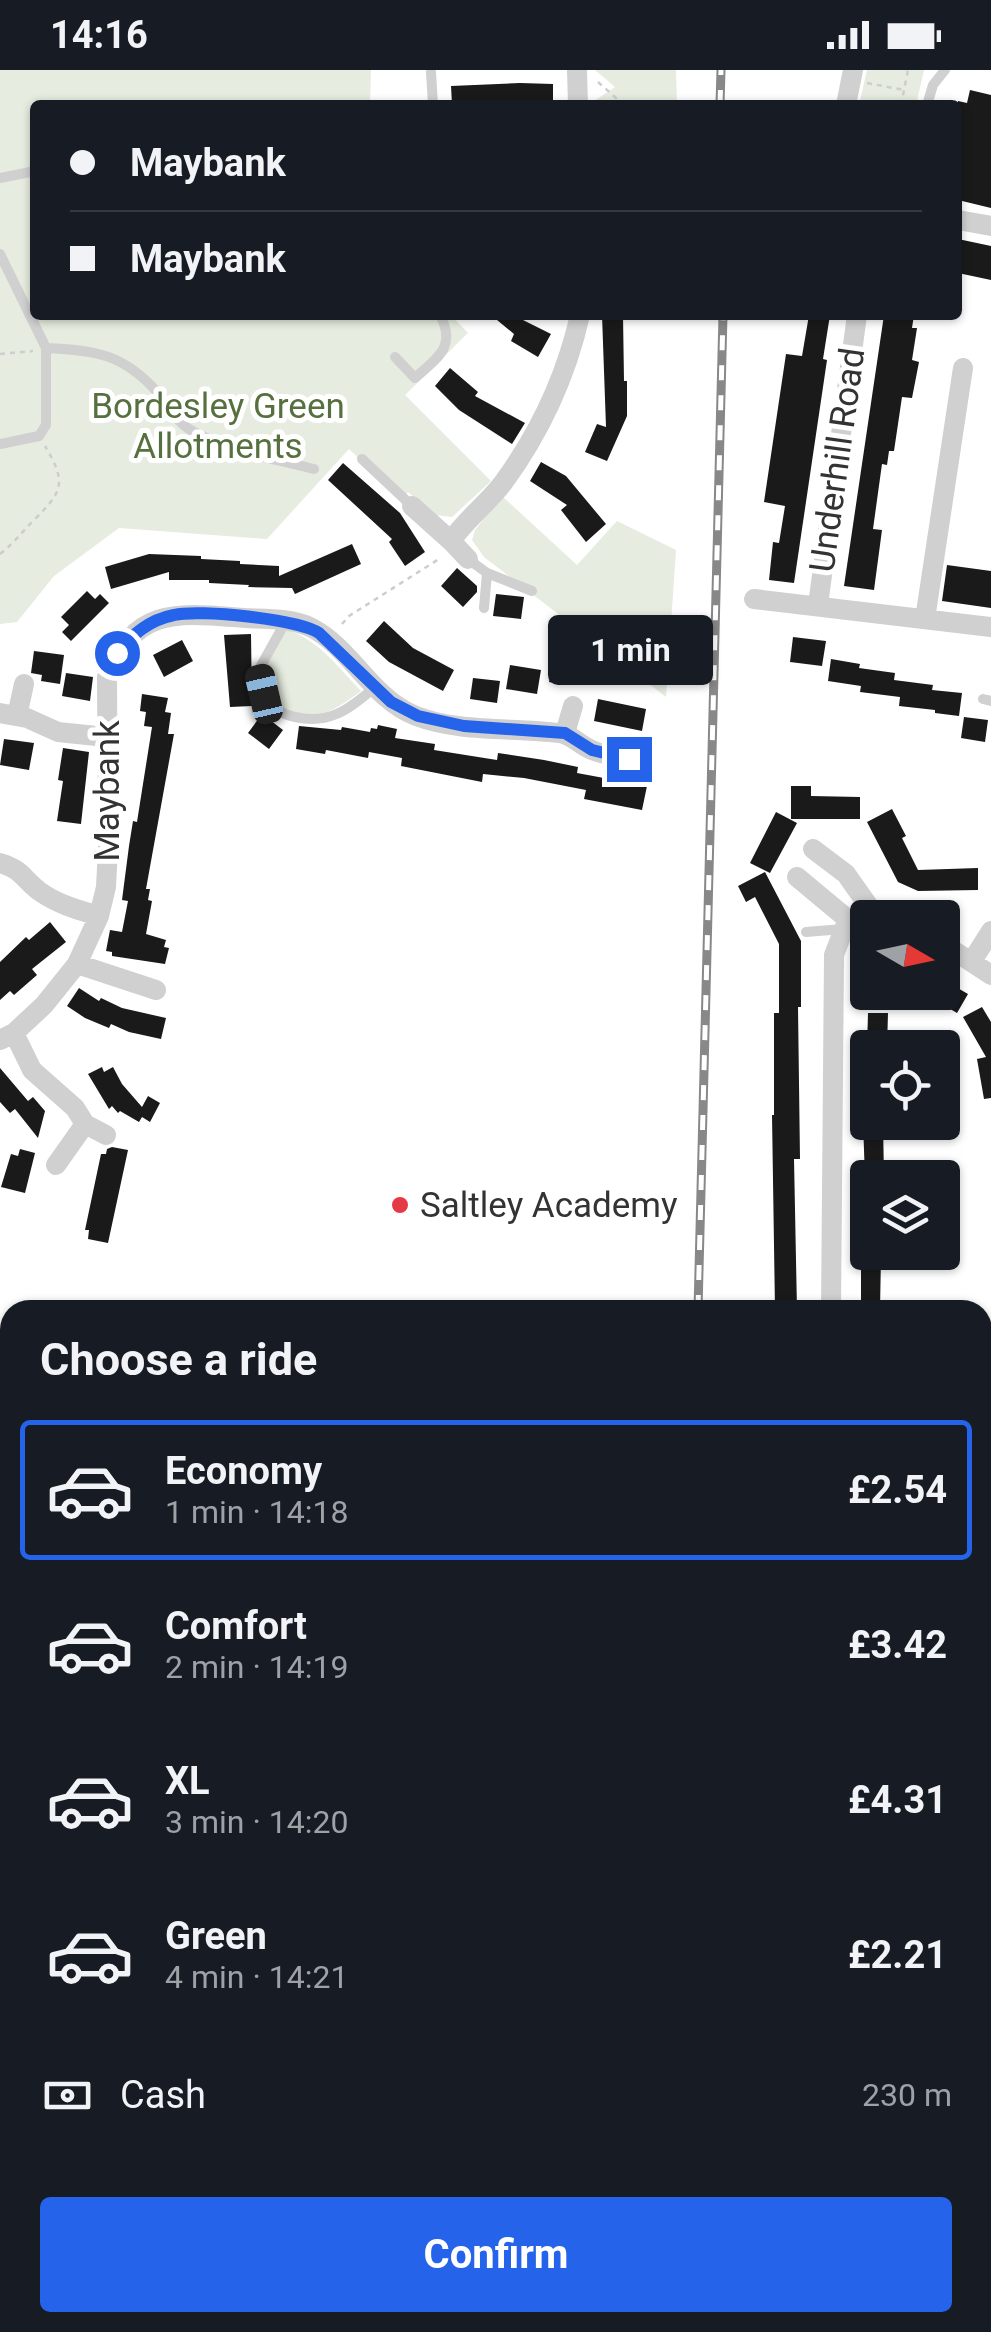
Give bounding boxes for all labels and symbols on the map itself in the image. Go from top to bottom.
street label: Underhill Road [801,345,874,575]
park label: Bordesley Green Allotments [91,386,345,467]
callout: 1 min [546,614,712,684]
route start [95,631,140,676]
car [243,661,285,727]
street label: Maybank [87,720,128,862]
route end [607,737,652,782]
north arrow [850,900,960,1010]
place label: Saltley Academy [420,1185,678,1226]
marker: Saltley Academy [389,1194,411,1216]

